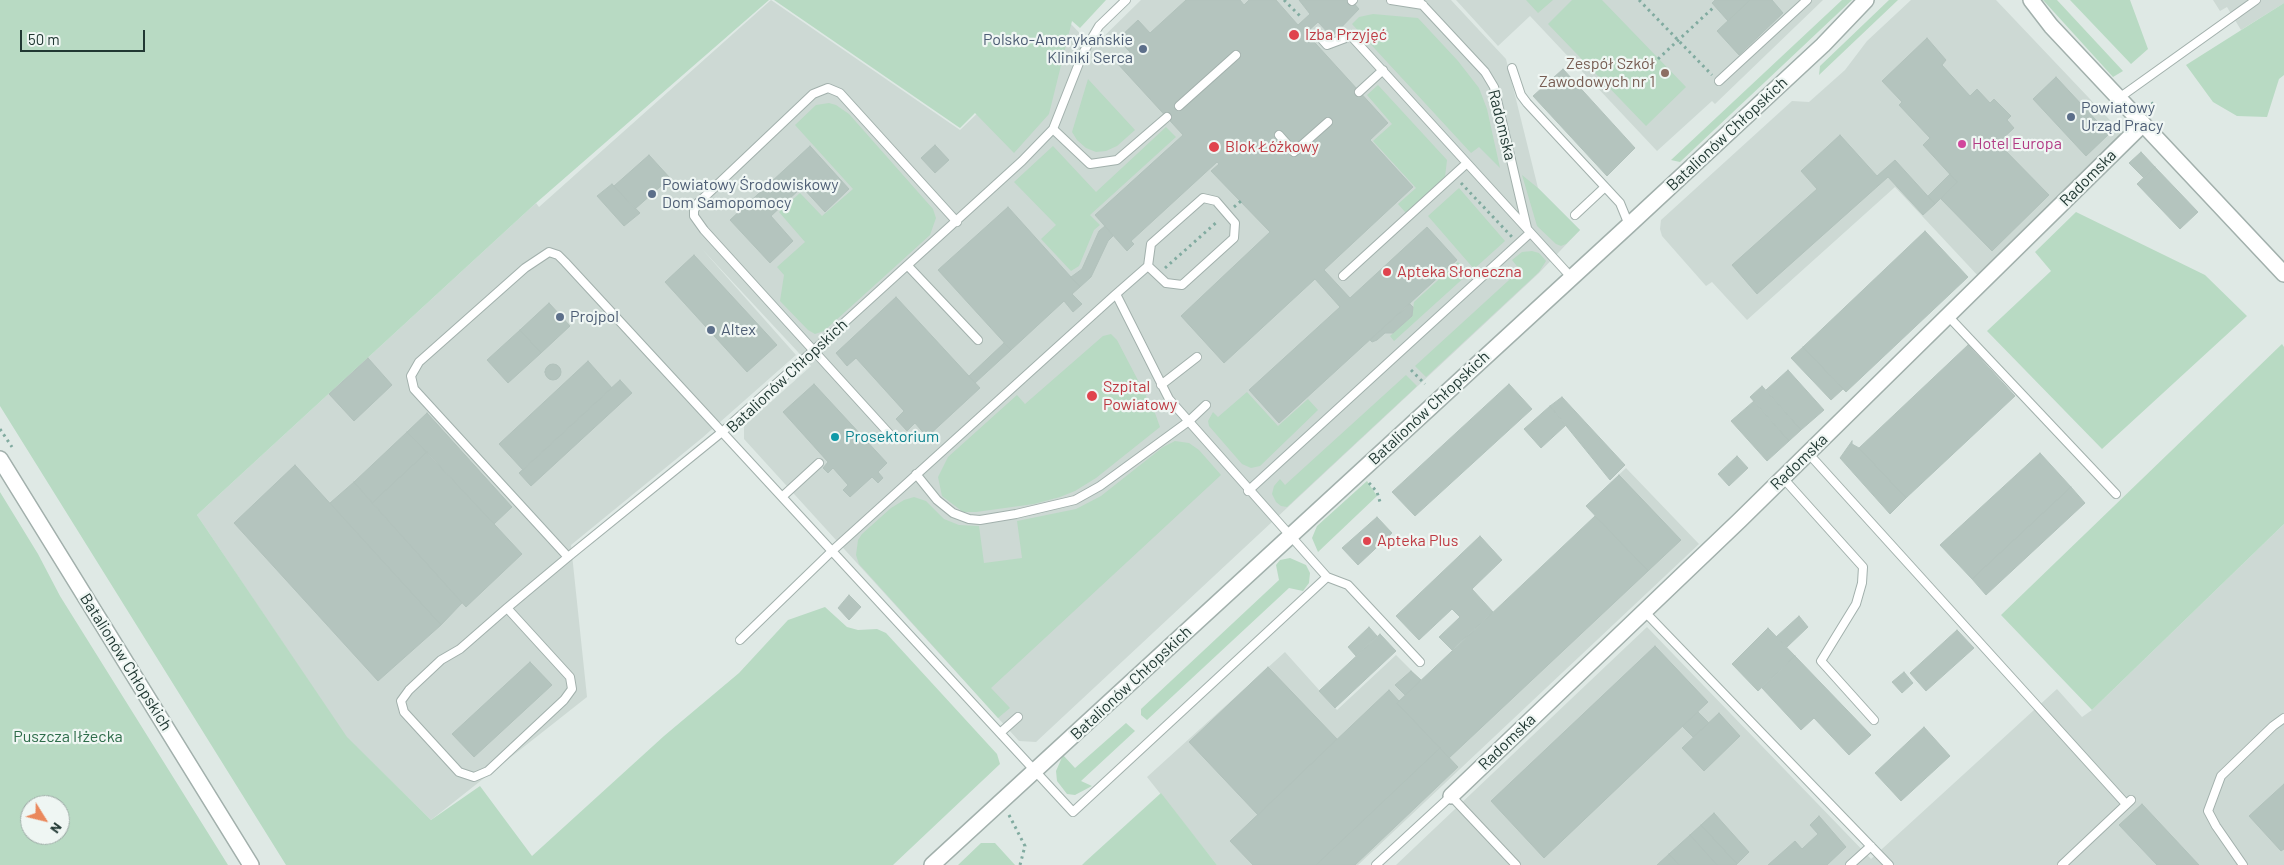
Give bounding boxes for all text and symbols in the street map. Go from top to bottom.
scale bar [22,20,148,52]
place label: Izba Przyjęć [1305,25,1387,45]
marker: Izba Przyjęć [1287,28,1301,42]
text: 50 m [28,30,60,48]
place label: Polsko-Amerykańskie Kliniki Serca [983,30,1133,68]
marker: Polsko-Amerykańskie Kliniki Serca [1137,43,1149,55]
place label: Zespół Szkół Zawodowych nr 1 [1539,54,1655,92]
marker: Zespół Szkół Zawodowych nr 1 [1659,67,1671,79]
street label: Batalionów Chłopskich [1663,73,1791,195]
street label: Radomska [1484,88,1520,162]
place label: Powiatowy Urząd Pracy [2081,98,2163,136]
marker: Powiatowy Urząd Pracy [2065,111,2077,123]
place label: Hotel Europa [1972,134,2062,154]
place label: Blok Łóżkowy [1225,137,1319,157]
marker: Hotel Europa [1956,138,1968,150]
marker: Blok Łóżkowy [1207,140,1221,154]
street label: Radomska [2056,146,2120,210]
place label: Powiatowy Środowiskowy Dom Samopomocy [662,175,839,213]
marker: Powiatowy Środowiskowy Dom Samopomocy [646,188,658,200]
place label: Apteka Słoneczna [1397,262,1522,282]
marker: Apteka Słoneczna [1381,266,1393,278]
place label: Projpol [570,307,619,327]
marker: Projpol [554,311,566,323]
street label: Batalionów Chłopskich [723,315,851,437]
place label: Altex [721,320,756,340]
marker: Altex [705,324,717,336]
street label: Batalionów Chłopskich [1365,347,1493,469]
place label: Szpital Powiatowy [1103,377,1177,415]
marker: Szpital Powiatowy [1085,389,1099,403]
place label: Prosektorium [845,427,939,447]
street label: Radomska [1766,430,1832,494]
marker: Prosektorium [829,431,841,443]
place label: Apteka Plus [1377,531,1458,551]
marker: Apteka Plus [1361,535,1373,547]
street label: Batalionów Chłopskich [76,590,176,734]
street label: Batalionów Chłopskich [1067,622,1195,744]
street label: Radomska [1474,710,1540,774]
park label: Puszcza Iłżecka [13,727,123,747]
north arrow [20,795,70,845]
text: N [47,820,66,837]

